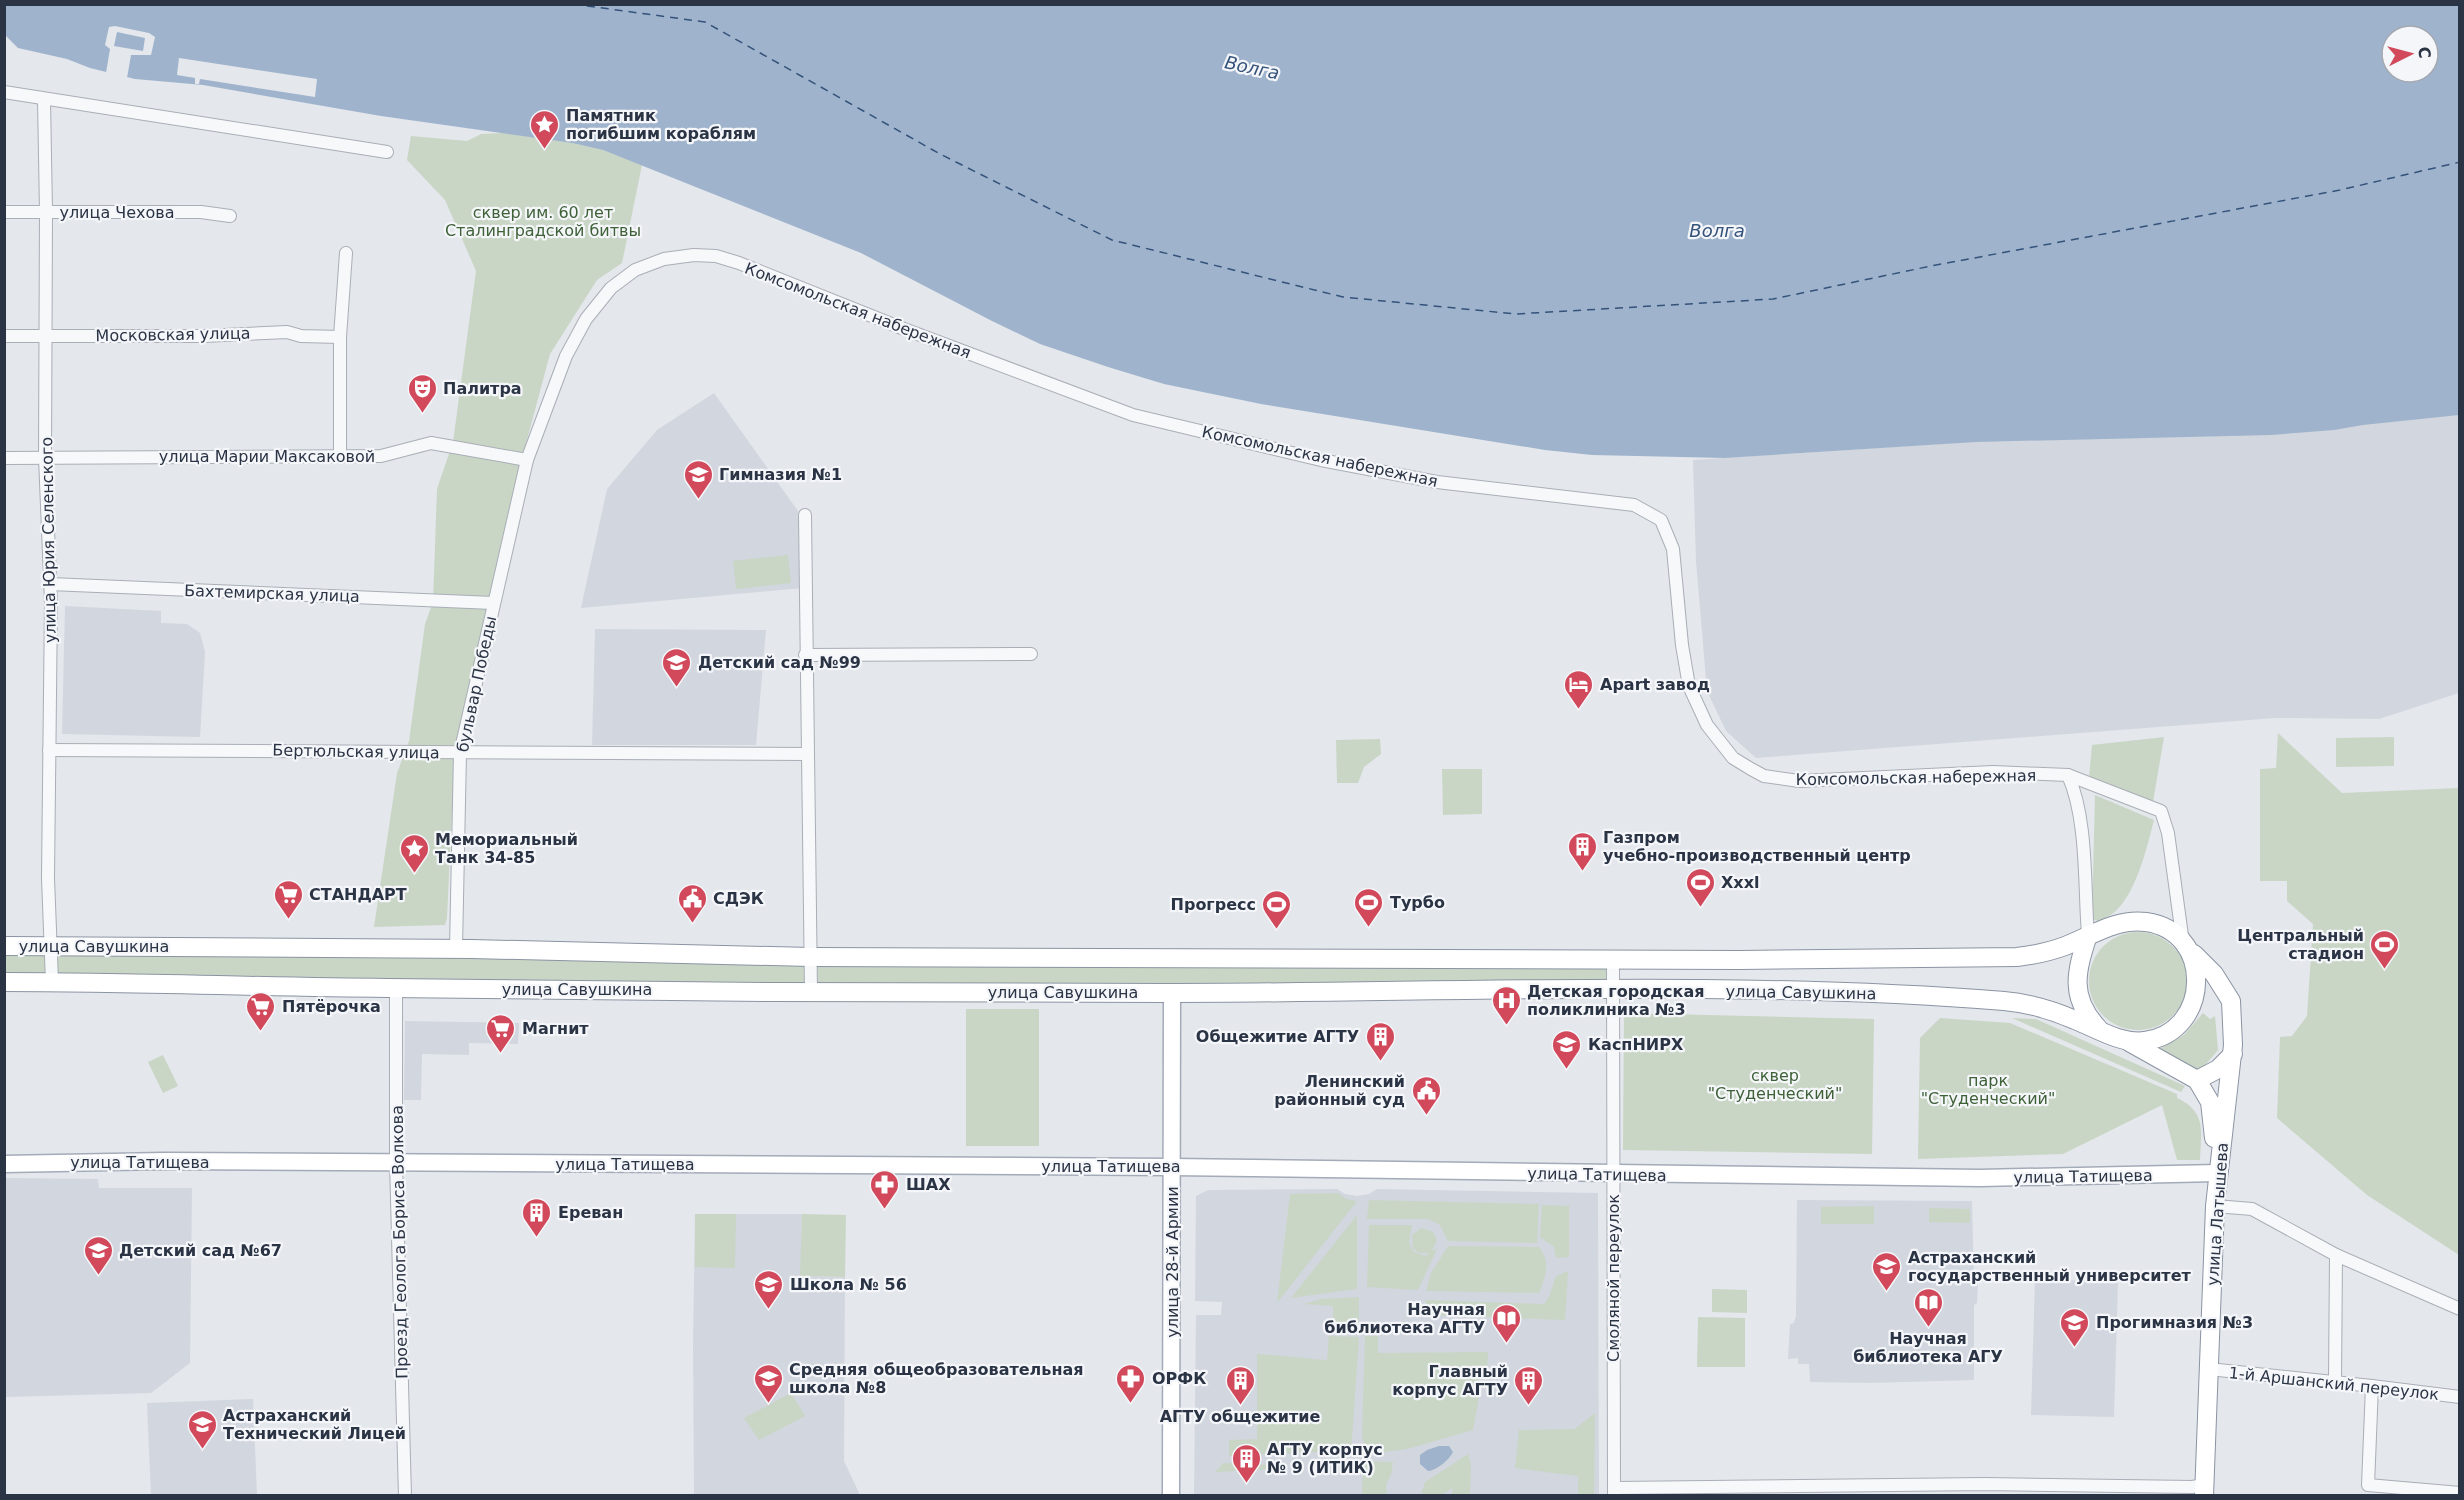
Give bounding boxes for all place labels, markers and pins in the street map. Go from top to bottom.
place label: Памятник погибшим кораблям [566,106,756,143]
place icon: Памятник погибшим кораблям [529,108,561,150]
theatre icon: Палитра [406,372,438,414]
place label: Палитра [443,379,522,398]
school or university icon: Гимназия №1 [682,458,714,500]
place label: Гимназия №1 [719,465,842,484]
school or university icon: Детский сад №99 [661,646,693,688]
place label: Детский сад №99 [698,653,861,672]
hotel icon: Apart завод [1563,668,1595,710]
place label: Apart завод [1600,675,1710,694]
place label: Газпром учебно-производственный центр [1603,828,1911,865]
place label: Мемориальный Танк 34-85 [435,830,578,867]
building icon: Газпром учебно-производственный центр [1566,830,1598,872]
place icon: Мемориальный Танк 34-85 [398,832,430,874]
sports icon: Xxxl [1684,866,1716,908]
place label: Xxxl [1721,873,1759,892]
supermarket icon: СТАНДАРТ [272,878,304,920]
public building icon: СДЭК [676,882,708,924]
place label: СТАНДАРТ [309,885,407,904]
sports icon: Турбо [1353,886,1385,928]
sports icon: Прогресс [1261,888,1293,930]
place label: СДЭК [713,889,764,908]
place label: Турбо [1390,893,1445,912]
place label: Прогресс [1171,895,1256,914]
place label: Центральный стадион [2237,926,2364,963]
sports icon: Центральный стадион [2369,928,2401,970]
place label: Детская городская поликлиника №3 [1527,982,1705,1019]
hospital icon: Детская городская поликлиника №3 [1490,984,1522,1026]
supermarket icon: Пятёрочка [245,990,277,1032]
place label: Пятёрочка [282,997,381,1016]
supermarket icon: Магнит [485,1012,517,1054]
place label: Магнит [522,1019,589,1038]
building icon: Общежитие АГТУ [1364,1020,1396,1062]
place label: Общежитие АГТУ [1196,1027,1359,1046]
school or university icon: КаспНИРХ [1551,1028,1583,1070]
place label: КаспНИРХ [1588,1035,1684,1054]
place label: Ленинский районный суд [1274,1072,1405,1109]
public building icon: Ленинский районный суд [1410,1074,1442,1116]
pharmacy icon: ШАХ [869,1168,901,1210]
place label: ШАХ [906,1175,951,1194]
building icon: Ереван [521,1196,553,1238]
place label: Ереван [558,1203,623,1222]
school or university icon: Детский сад №67 [82,1234,114,1276]
place label: Детский сад №67 [119,1241,282,1260]
place label: Астраханский государственный университет [1908,1248,2191,1285]
school or university icon: Астраханский государственный университет [1871,1250,1903,1292]
school or university icon: Школа № 56 [753,1268,785,1310]
place label: Школа № 56 [790,1275,907,1294]
library icon: Научная библиотека АГУ [1912,1286,1944,1328]
place label: Научная библиотека АГТУ [1324,1300,1485,1337]
library icon: Научная библиотека АГТУ [1490,1302,1522,1344]
school or university icon: Прогимназия №3 [2059,1306,2091,1348]
place label: Прогимназия №3 [2096,1313,2253,1332]
place label: Научная библиотека АГУ [1853,1329,2003,1366]
place label: Средняя общеобразовательная школа №8 [789,1360,1084,1397]
school or university icon: Средняя общеобразовательная школа №8 [752,1362,784,1404]
pharmacy icon: ОРФК [1115,1362,1147,1404]
place label: Главный корпус АГТУ [1392,1362,1508,1399]
building icon: АГТУ общежитие [1224,1364,1256,1406]
building icon: Главный корпус АГТУ [1513,1364,1545,1406]
place label: ОРФК [1152,1369,1206,1388]
place label: Астраханский Технический Лицей [223,1406,406,1443]
place label: АГТУ общежитие [1160,1407,1320,1426]
school or university icon: Астраханский Технический Лицей [186,1408,218,1450]
place label: АГТУ корпус № 9 (ИТИК) [1267,1440,1383,1477]
building icon: АГТУ корпус № 9 (ИТИК) [1230,1442,1262,1484]

